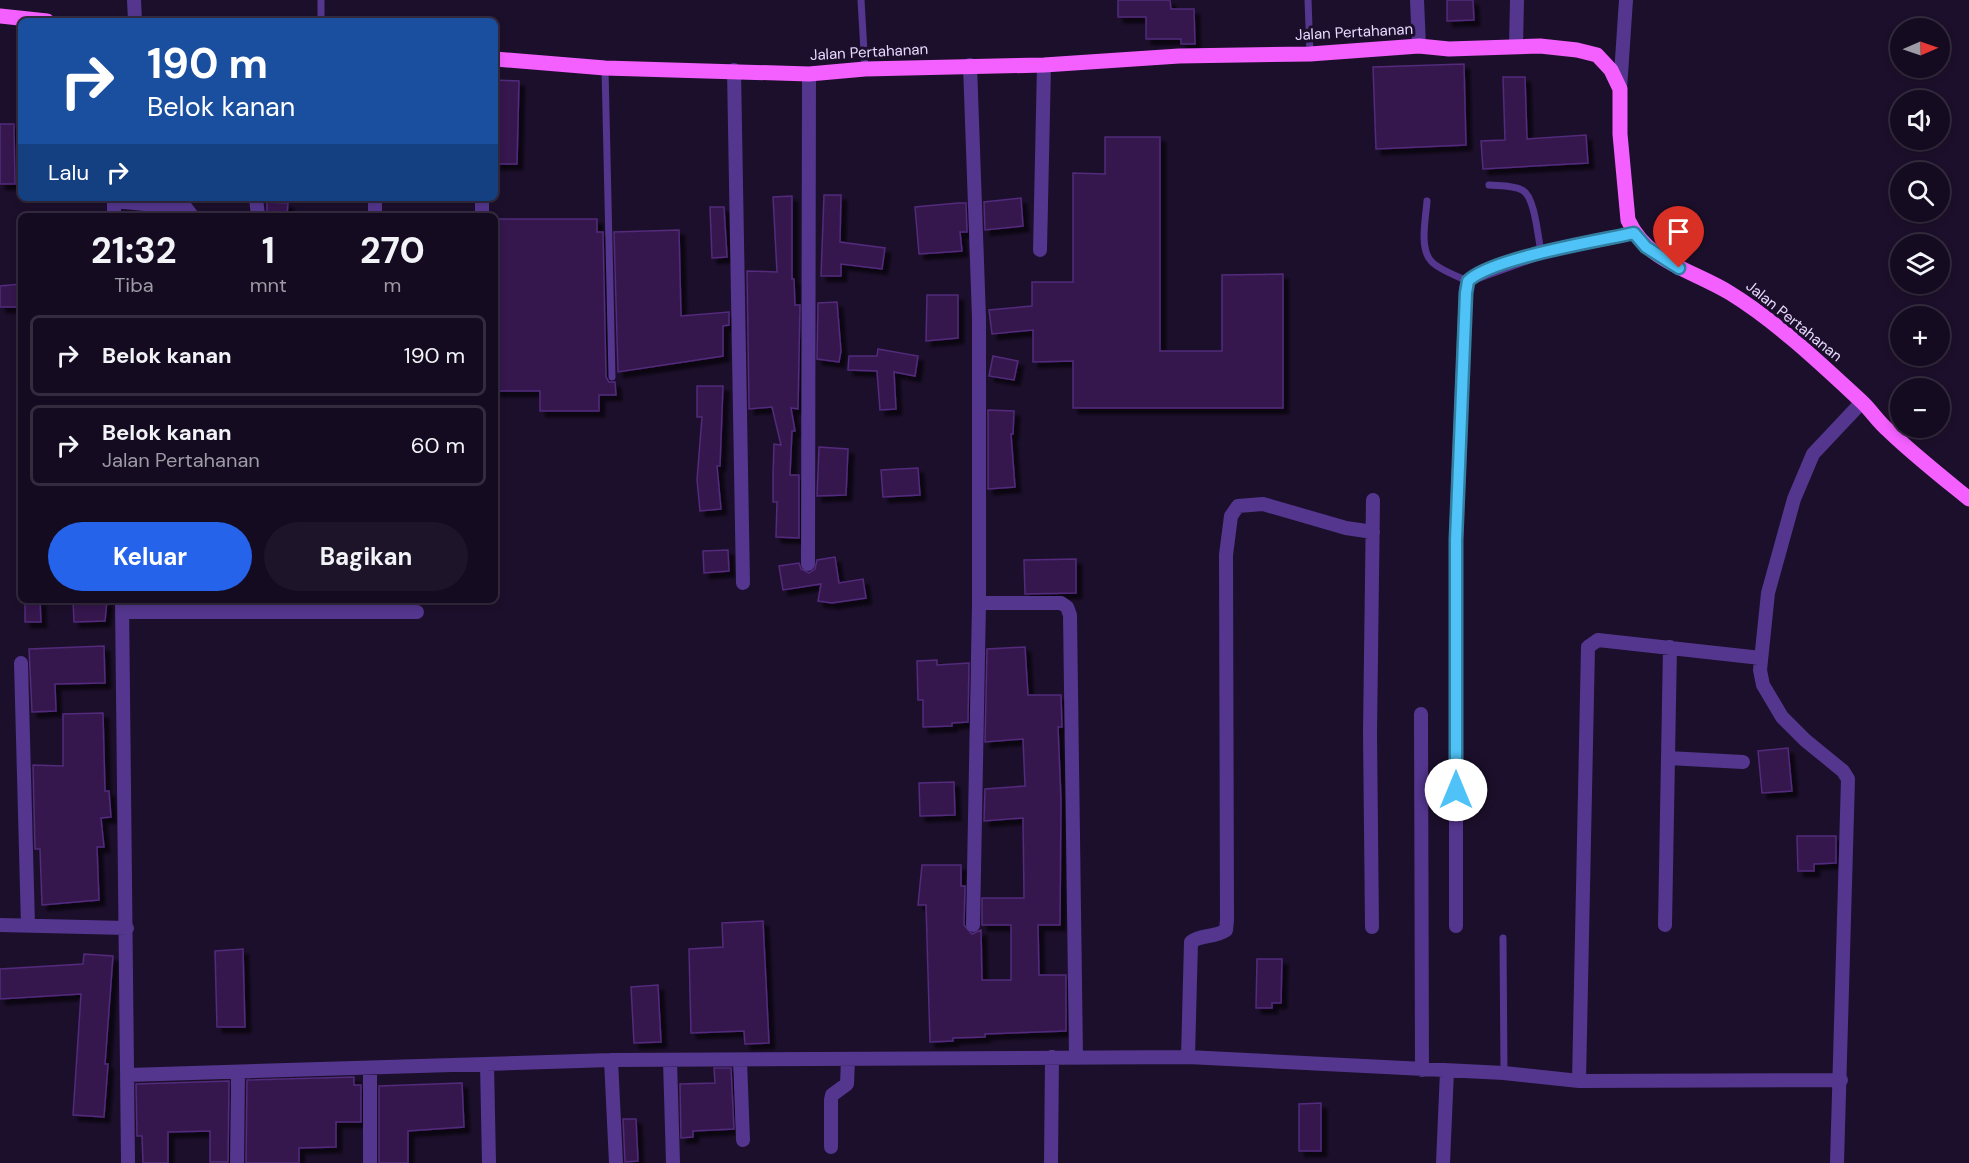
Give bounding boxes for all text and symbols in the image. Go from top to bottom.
north arrow [1890,18,1950,78]
map controls [1890,18,1950,438]
street label: Jalan Pertahanan [1294,19,1414,45]
text: 190 m [147,36,268,91]
street label: Jalan Pertahanan [809,39,929,65]
icon: right [48,42,126,120]
text: Belok kanan [147,89,295,124]
button: sound [1890,90,1950,150]
icon: right [101,156,134,189]
text: Lalu [48,158,89,187]
button: search [1890,162,1950,222]
pin [1653,206,1704,268]
icon: arrive [1662,215,1695,248]
text: 21:32 [91,227,177,274]
text: 1 [262,227,275,274]
text: 270 [360,227,425,274]
button: layers [1890,234,1950,294]
text: Tiba [114,272,154,298]
text: mnt [250,272,287,298]
text: m [383,272,401,298]
street label: Jalan Pertahanan [1742,276,1846,366]
button: + [1890,306,1950,366]
icon: right [51,339,84,372]
text: Belok kanan [102,341,232,370]
text: 190 m [404,341,465,370]
button: − [1890,378,1950,438]
text: Belok kanan [102,418,232,447]
icon: right [51,429,84,462]
text: 60 m [411,431,465,460]
text: Jalan Pertahanan [102,447,260,473]
button: Keluar [48,522,252,591]
button: Bagikan [264,522,468,591]
position arrow [1424,758,1488,822]

